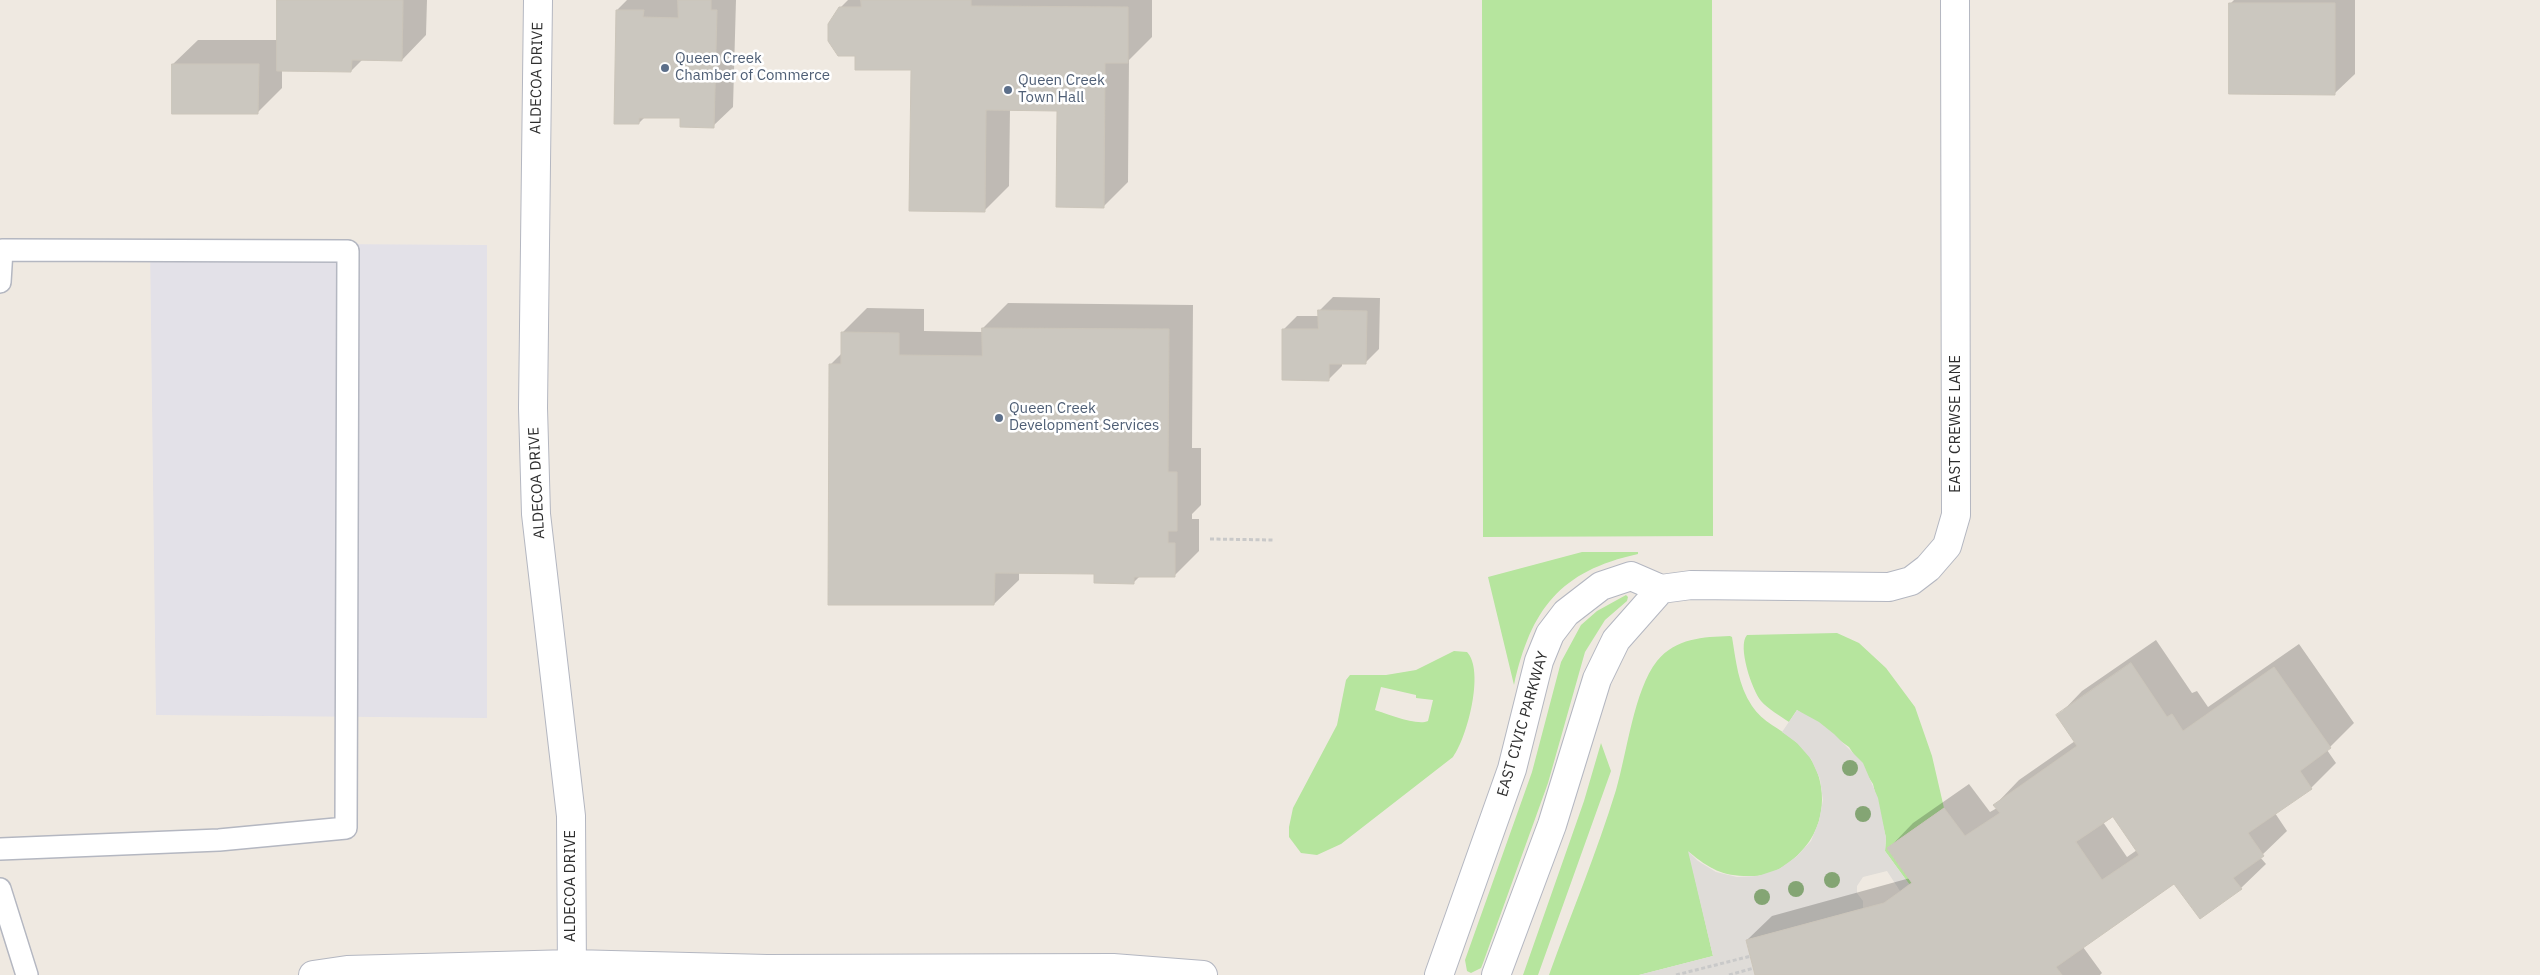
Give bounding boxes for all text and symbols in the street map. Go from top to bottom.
street label: ALDECOA DRIVE [527,22,547,134]
place label: Queen Creek Chamber of Commerce [675,50,830,85]
marker: Queen Creek Chamber of Commerce [659,62,671,74]
place label: Queen Creek Town Hall [1018,72,1105,107]
marker: Queen Creek Town Hall [1002,84,1014,96]
street label: EAST CREWSE LANE [1947,355,1965,493]
place label: Queen Creek Development Services [1009,400,1159,435]
marker: Queen Creek Development Services [993,412,1005,424]
street label: ALDECOA DRIVE [525,427,549,539]
street label: EAST CIVIC PARKWAY [1494,649,1552,799]
street label: ALDECOA DRIVE [562,830,580,942]

